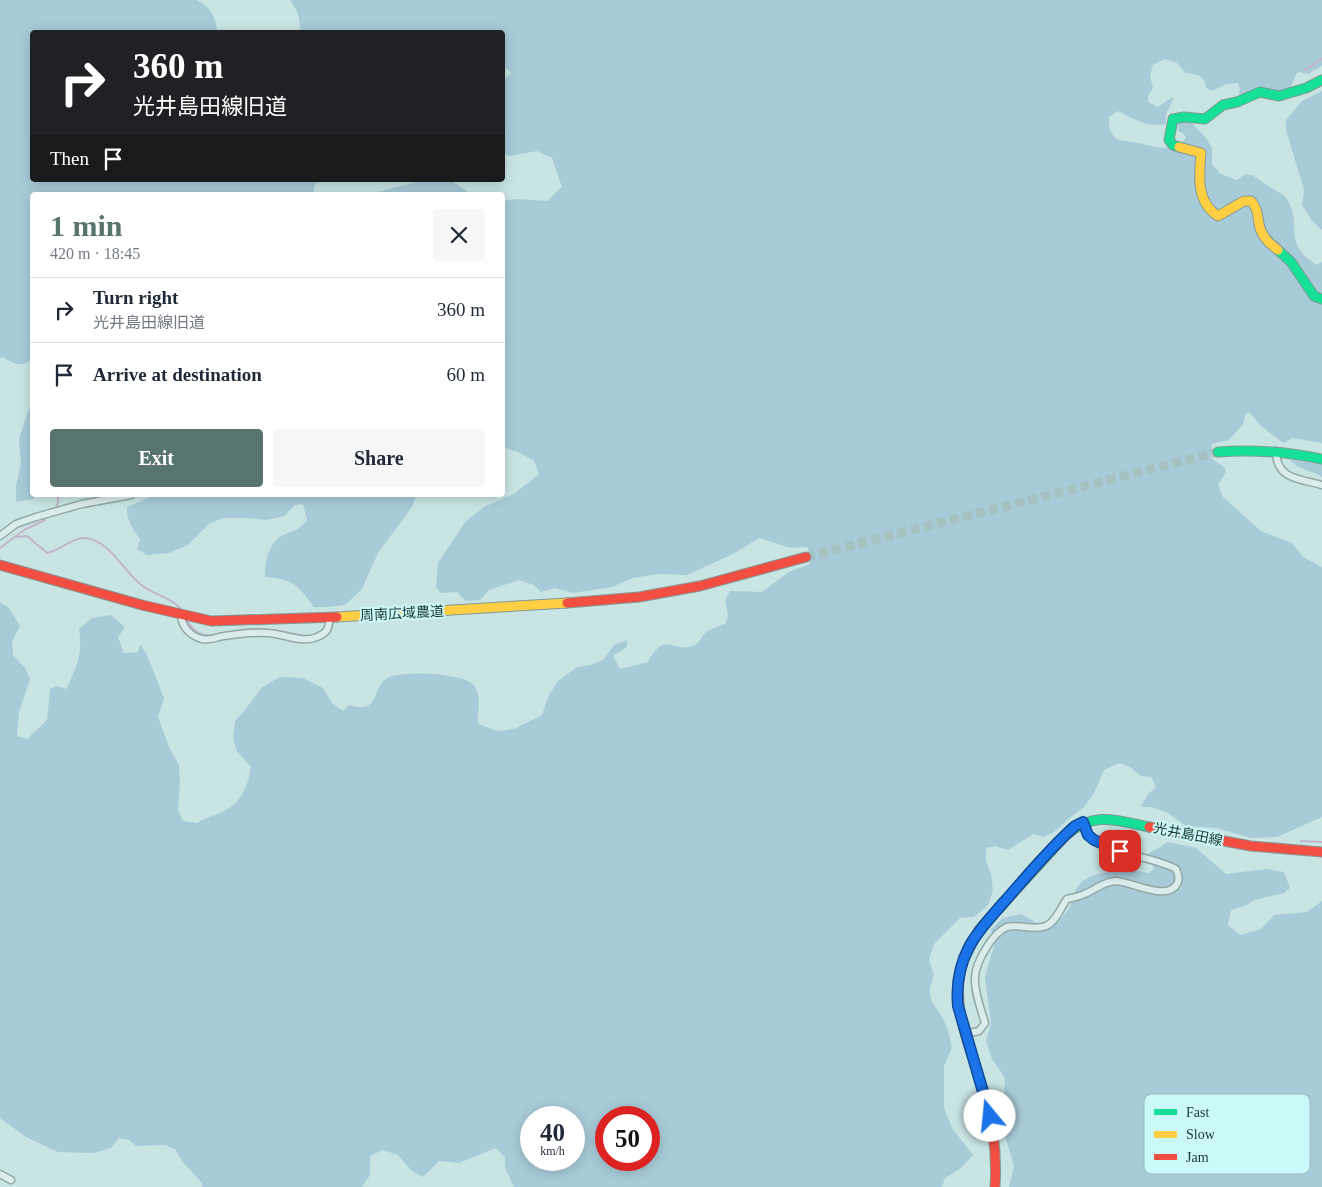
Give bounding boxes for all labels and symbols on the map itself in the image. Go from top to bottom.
street label: 周南広域農道 [360,604,444,623]
street label: 光井島田線 [1152,819,1224,849]
pin [1099,830,1141,872]
position arrow [963,1089,1015,1141]
legend [1144,1094,1310,1174]
text: Fast [1186,1105,1209,1120]
speed limit sign: 50 [595,1106,660,1171]
text: Slow [1186,1127,1216,1142]
text: Jam [1186,1150,1209,1165]

